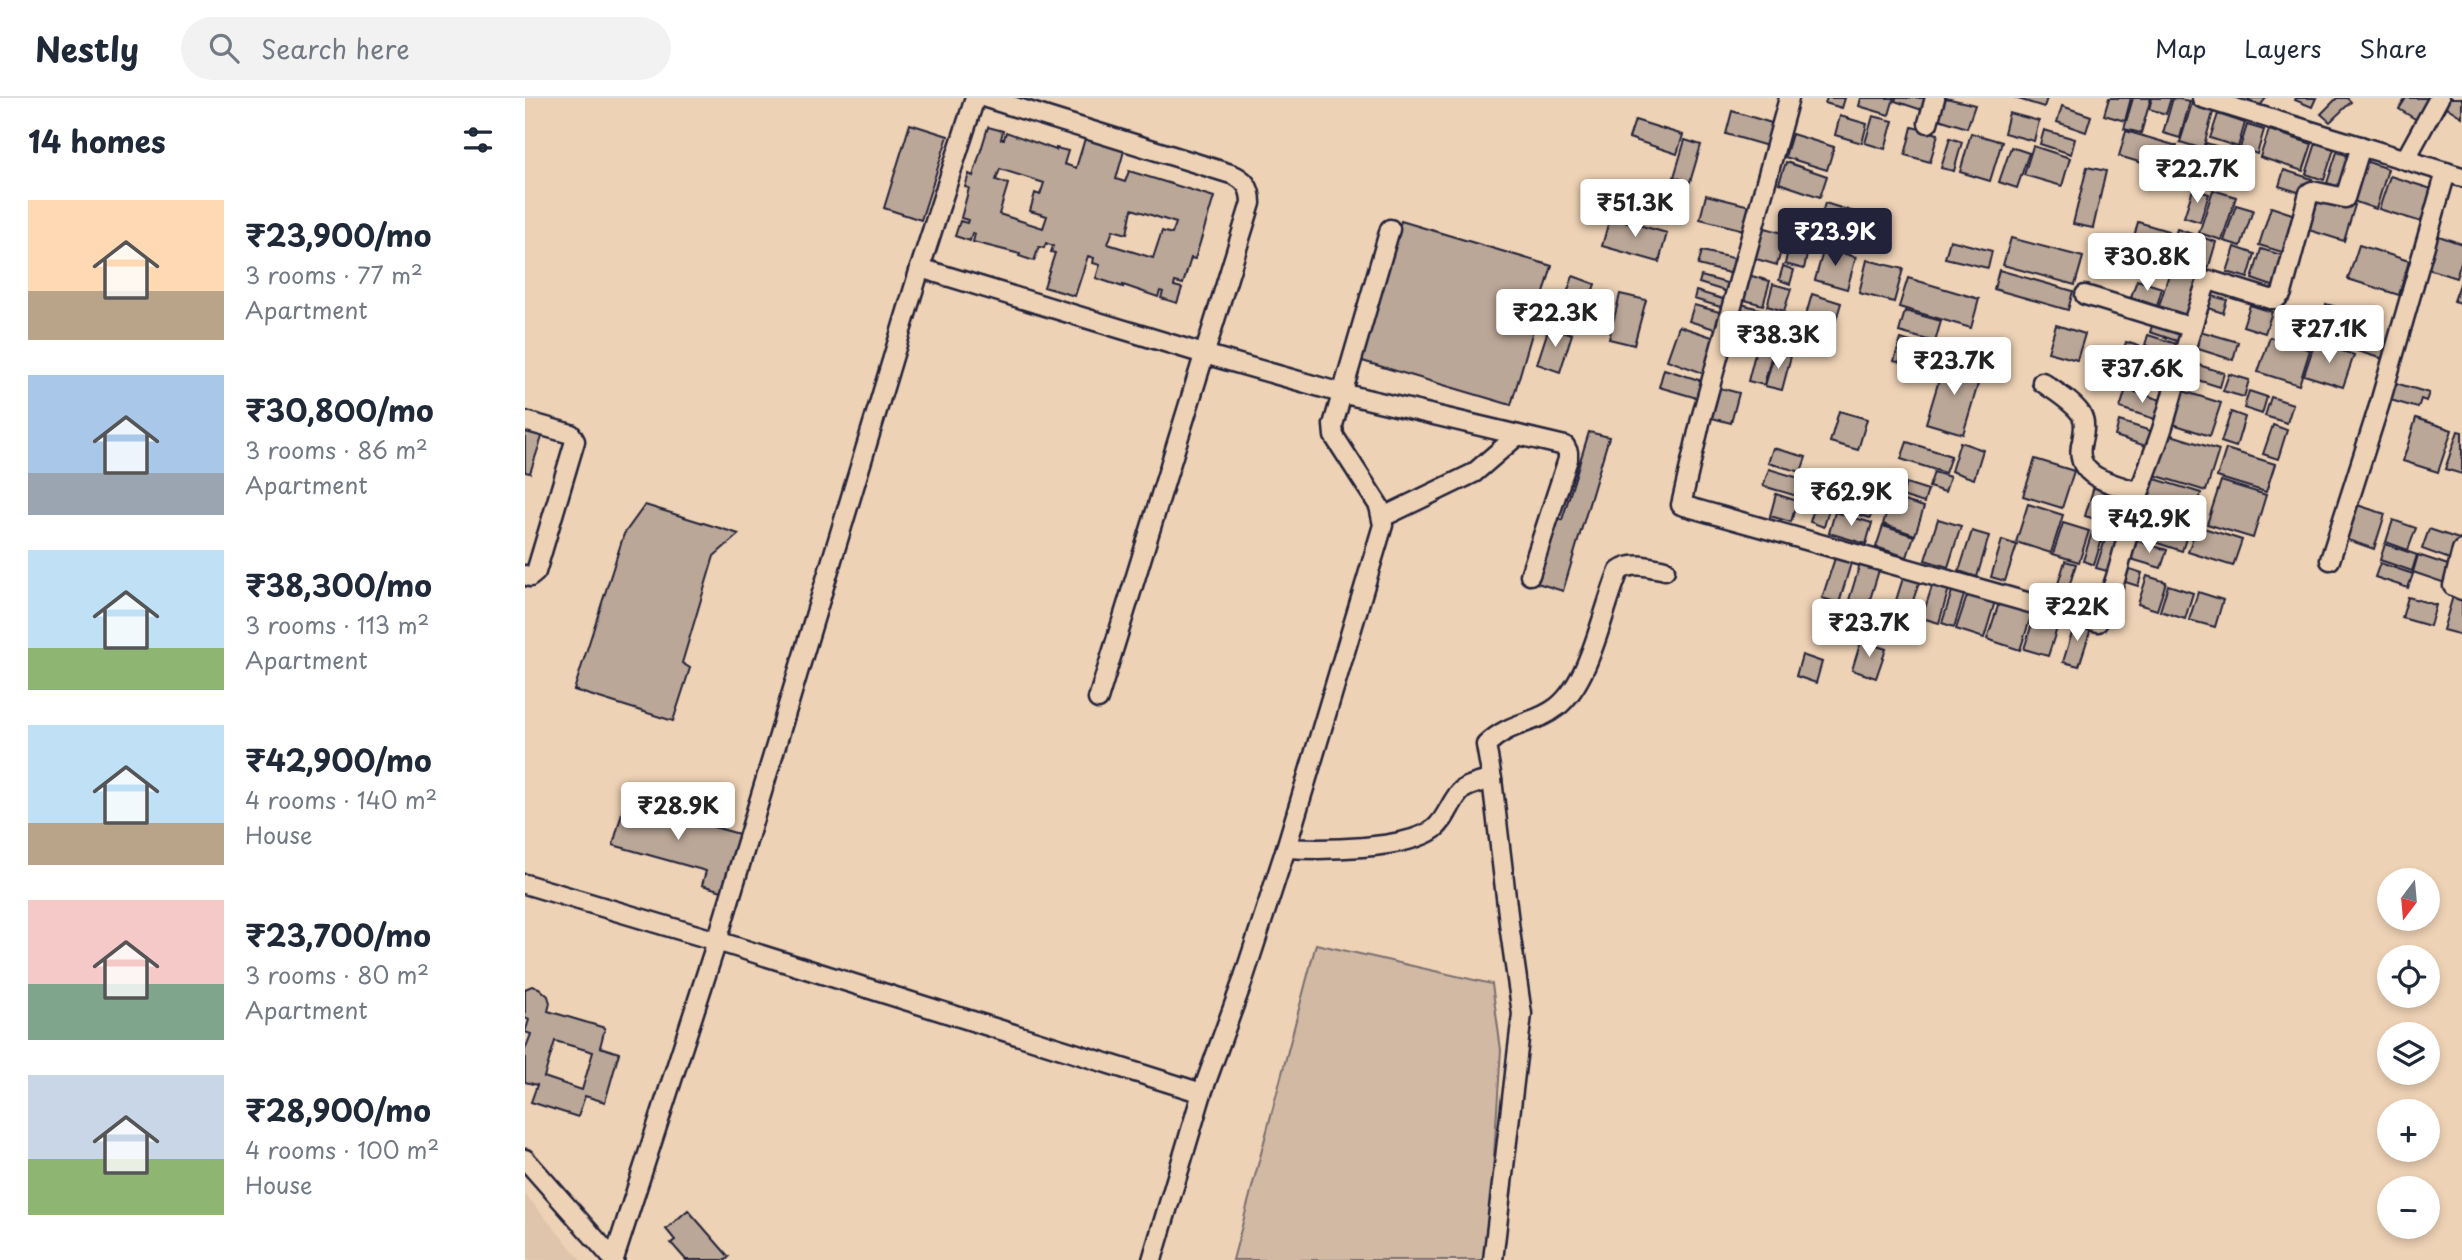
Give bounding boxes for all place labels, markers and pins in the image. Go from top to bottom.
pin: ₹22.7K [2140,146,2254,205]
pin: ₹51.3K [1578,180,1692,239]
pin: ₹23.9K [1778,208,1892,268]
pin: ₹30.8K [2090,234,2204,293]
pin: ₹22.3K [1498,289,1612,349]
pin: ₹27.1K [2272,306,2386,365]
pin: ₹38.3K [1721,312,1835,371]
pin: ₹23.7K [1897,338,2011,397]
pin: ₹37.6K [2085,345,2199,405]
pin: ₹62.9K [1794,468,1908,528]
pin: ₹42.9K [2092,496,2206,555]
pin: ₹22K [2036,584,2118,643]
pin: ₹23.7K [1812,600,1926,659]
pin: ₹28.9K [621,782,735,842]

